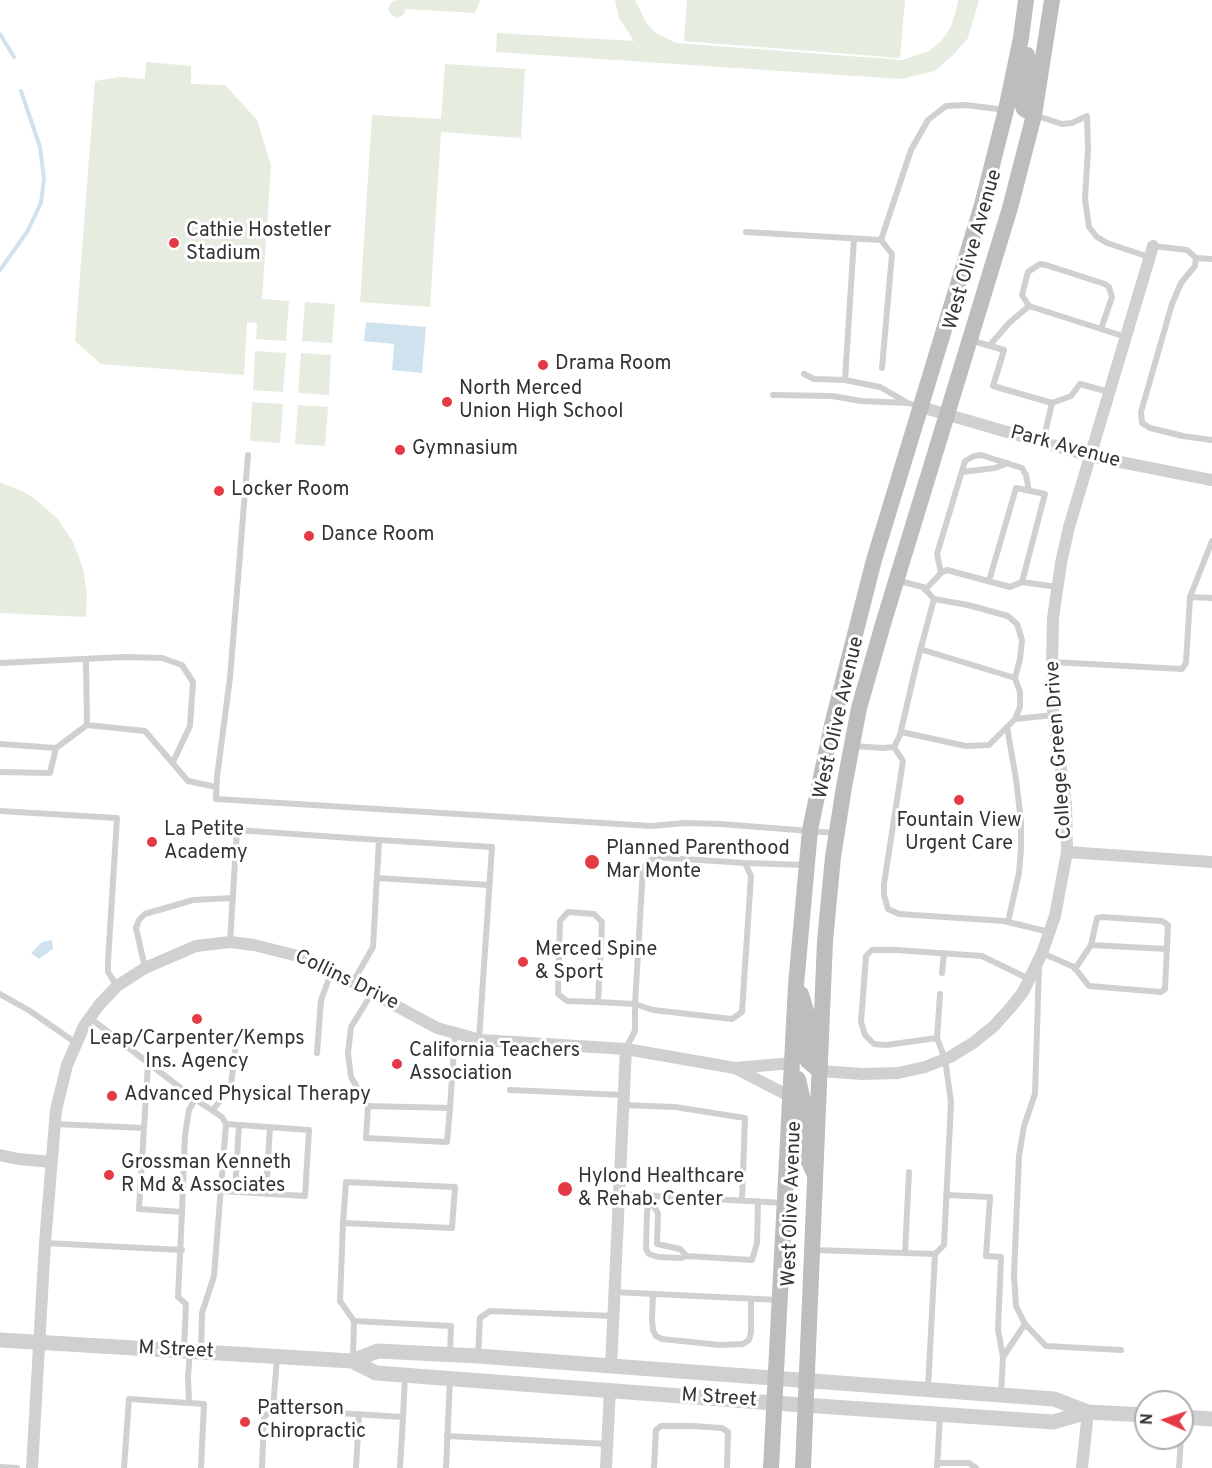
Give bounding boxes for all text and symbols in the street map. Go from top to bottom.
street label: West Olive Avenue [940,167,1008,333]
place label: Cathie Hostetler Stadium [186,220,331,267]
marker: Cathie Hostetler Stadium [167,236,181,250]
place label: Drama Room [555,353,671,377]
marker: Drama Room [536,358,550,372]
place label: North Merced Union High School [459,378,623,425]
marker: North Merced Union High School [440,395,454,409]
street label: Park Avenue [1007,422,1123,474]
place label: Gymnasium [412,438,518,462]
marker: Gymnasium [393,443,407,457]
place label: Locker Room [231,479,349,503]
marker: Locker Room [212,484,226,498]
place label: Dance Room [321,524,435,548]
marker: Dance Room [302,529,316,543]
street label: West Olive Avenue [810,635,870,801]
street label: College Green Drive [1042,660,1078,840]
marker: Fountain View Urgent Care [952,793,966,807]
place label: Fountain View Urgent Care [896,810,1022,857]
place label: La Petite Academy [164,819,248,866]
marker: La Petite Academy [145,835,159,849]
place label: Planned Parenthood Mar Monte [606,838,790,885]
marker: Planned Parenthood Mar Monte [583,853,601,871]
place label: Merced Spine & Sport [535,939,657,986]
street label: Collins Drive [290,946,402,1016]
marker: Merced Spine & Sport [516,955,530,969]
marker: Leap/Carpenter/Kemps Ins. Agency [190,1012,204,1026]
place label: Leap/Carpenter/Kemps Ins. Agency [89,1028,305,1075]
place label: California Teachers Association [409,1040,580,1087]
marker: California Teachers Association [390,1057,404,1071]
place label: Advanced Physical Therapy [124,1084,371,1108]
marker: Advanced Physical Therapy [105,1089,119,1103]
street label: West Olive Avenue [778,1121,808,1287]
place label: Grossman Kenneth R Md & Associates [121,1152,291,1199]
place label: Hylond Healthcare & Rehab. Center [578,1166,744,1213]
marker: Grossman Kenneth R Md & Associates [102,1168,116,1182]
marker: Hylond Healthcare & Rehab. Center [556,1180,574,1198]
street label: M Street [138,1337,214,1365]
street label: M Street [680,1384,758,1414]
north arrow [1134,1390,1194,1450]
place label: Patterson Chiropractic [257,1398,366,1445]
text: N [1138,1413,1158,1425]
marker: Patterson Chiropractic [238,1415,252,1429]

